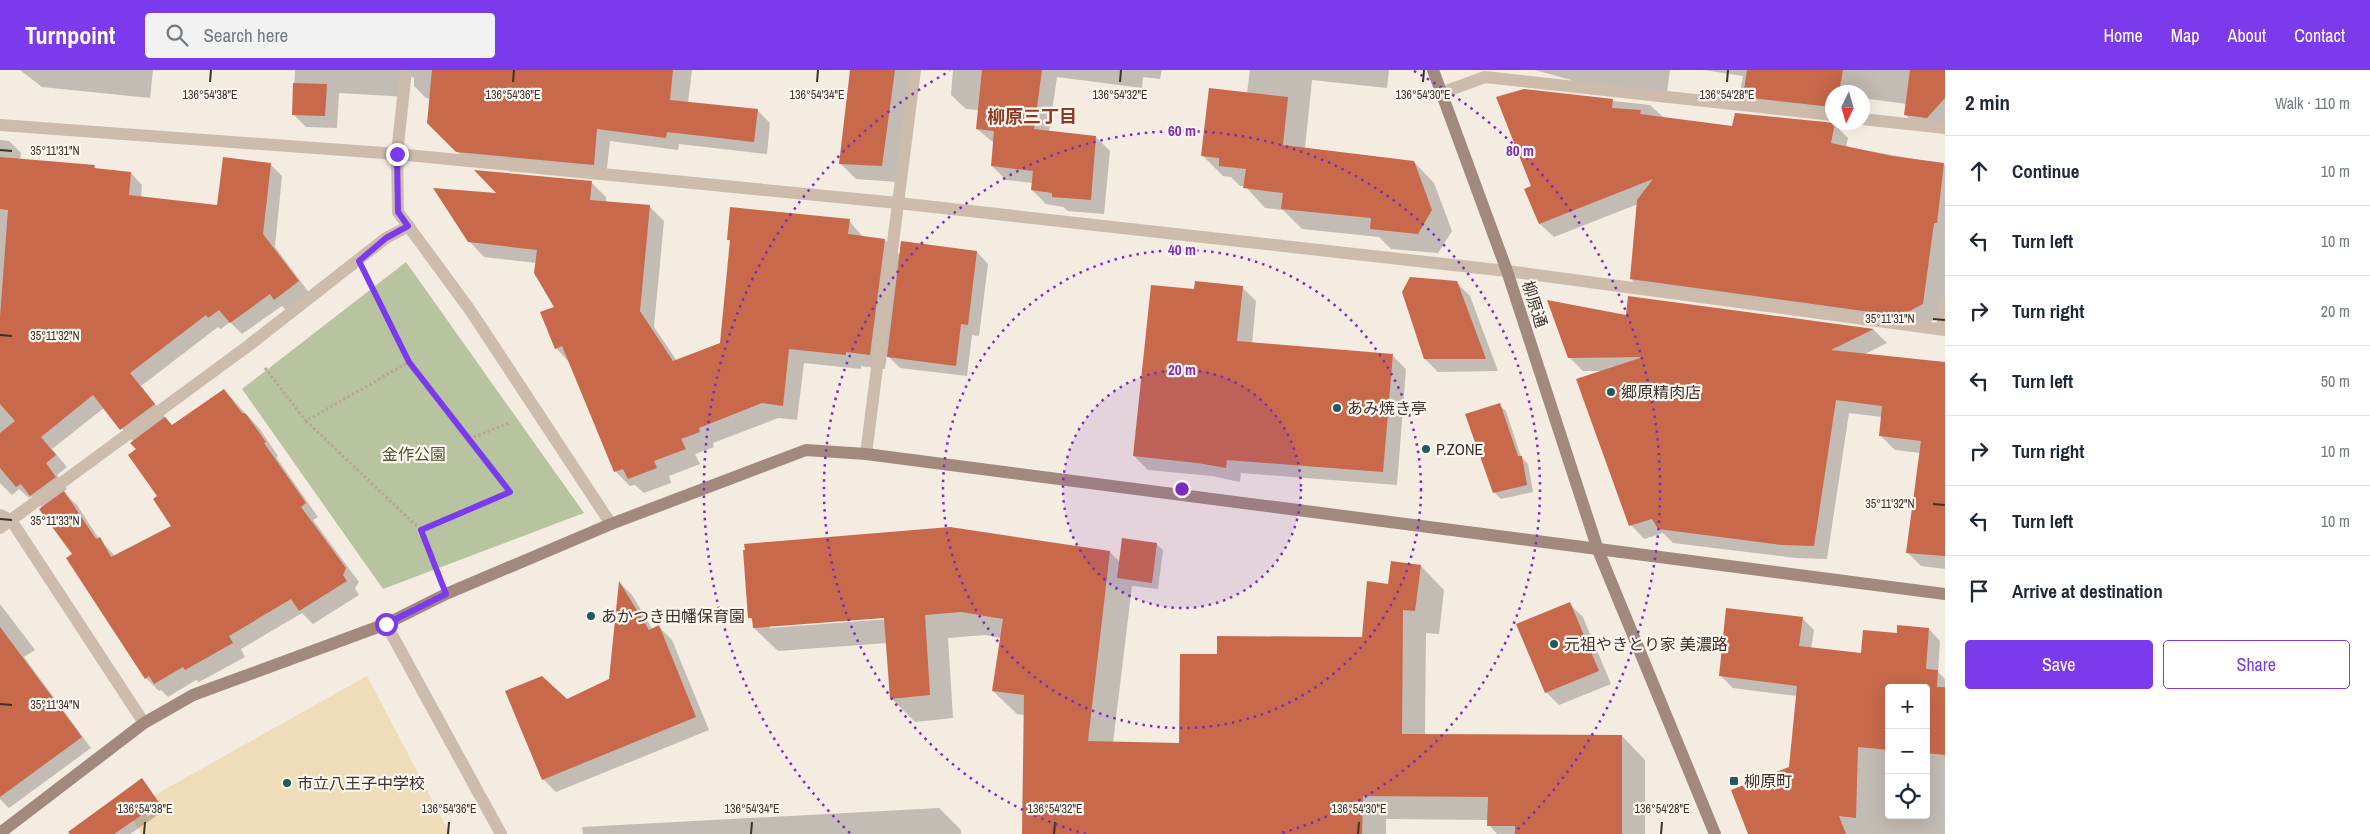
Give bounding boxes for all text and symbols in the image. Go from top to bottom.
search box [145,13,495,58]
text: Turnpoint [25,19,115,51]
icon: search [163,21,191,49]
text: Search here [203,22,288,48]
text: Home [2103,23,2143,48]
text: Map [2171,23,2200,48]
text: About [2228,23,2266,48]
text: Contact [2294,23,2345,48]
north arrow [1825,85,1870,130]
text: 136°54'38"E [182,87,238,103]
text: 136°54'36"E [485,87,541,103]
text: 136°54'34"E [789,87,845,103]
text: 136°54'32"E [1092,87,1148,103]
text: 136°54'30"E [1395,87,1451,103]
text: 136°54'28"E [1699,87,1755,103]
text: 2 min [1965,88,2010,117]
text: Walk · 110 m [2275,92,2350,114]
district label: 柳原三丁目 [987,104,1077,129]
text: 60 m [1168,120,1196,141]
text: 80 m [1506,140,1534,161]
text: 35°11'31"N [30,143,80,159]
route end [386,143,409,166]
icon: ahead [1965,157,1993,185]
text: Continue [2012,158,2080,184]
text: 10 m [2321,160,2350,182]
icon: left [1965,227,1993,255]
text: Turn left [2012,228,2073,254]
text: 10 m [2321,230,2350,252]
text: 40 m [1168,239,1196,260]
street label: 柳原通 [1517,278,1553,330]
icon: right [1965,297,1993,325]
text: Turn right [2012,298,2084,324]
text: 20 m [2321,300,2350,322]
text: 35°11'31"N [1865,311,1915,327]
text: 35°11'32"N [30,328,80,344]
text: 20 m [1168,359,1196,380]
icon: left [1965,367,1993,395]
text: Turn left [2012,368,2073,394]
text: 50 m [2321,370,2350,392]
place label: 郷原精肉店 [1621,381,1701,403]
marker: 郷原精肉店 [1605,386,1617,398]
place label: あみ焼き亭 [1347,397,1427,419]
marker: あみ焼き亭 [1331,402,1343,414]
icon: right [1965,437,1993,465]
place label: P.ZONE [1436,438,1483,460]
text: Turn right [2012,438,2084,464]
text: 10 m [2321,440,2350,462]
park label: 金作公園 [382,443,446,465]
marker: P.ZONE [1420,443,1432,455]
centre of rings [1173,480,1191,498]
text: 35°11'32"N [1865,496,1915,512]
icon: left [1965,507,1993,535]
text: Turn left [2012,508,2073,534]
text: 10 m [2321,510,2350,532]
text: 35°11'33"N [30,513,80,529]
icon: arrive [1965,577,1993,605]
text: Arrive at destination [2012,578,2163,604]
place label: あかつき田幡保育園 [601,605,745,627]
marker: あかつき田幡保育園 [585,610,597,622]
route start [375,613,398,636]
place label: 元祖やきとり家 美濃路 [1564,633,1728,655]
marker: 元祖やきとり家 美濃路 [1548,638,1560,650]
button: Save [1965,640,2153,689]
button: Share [2163,640,2350,689]
map controls [1885,684,1930,819]
button: + [1885,684,1930,729]
text: 35°11'34"N [30,697,80,713]
button: − [1885,729,1930,774]
place label: 柳原町 [1744,770,1792,792]
place label: 市立八王子中学校 [297,772,425,794]
button: locate [1885,774,1930,819]
marker: 柳原町 [1728,775,1740,787]
marker: 市立八王子中学校 [281,777,293,789]
text: 136°54'38"E [117,801,173,817]
text: 136°54'36"E [421,801,477,817]
text: 136°54'34"E [724,801,780,817]
text: 136°54'32"E [1027,801,1083,817]
text: 136°54'30"E [1331,801,1387,817]
text: 136°54'28"E [1634,801,1690,817]

